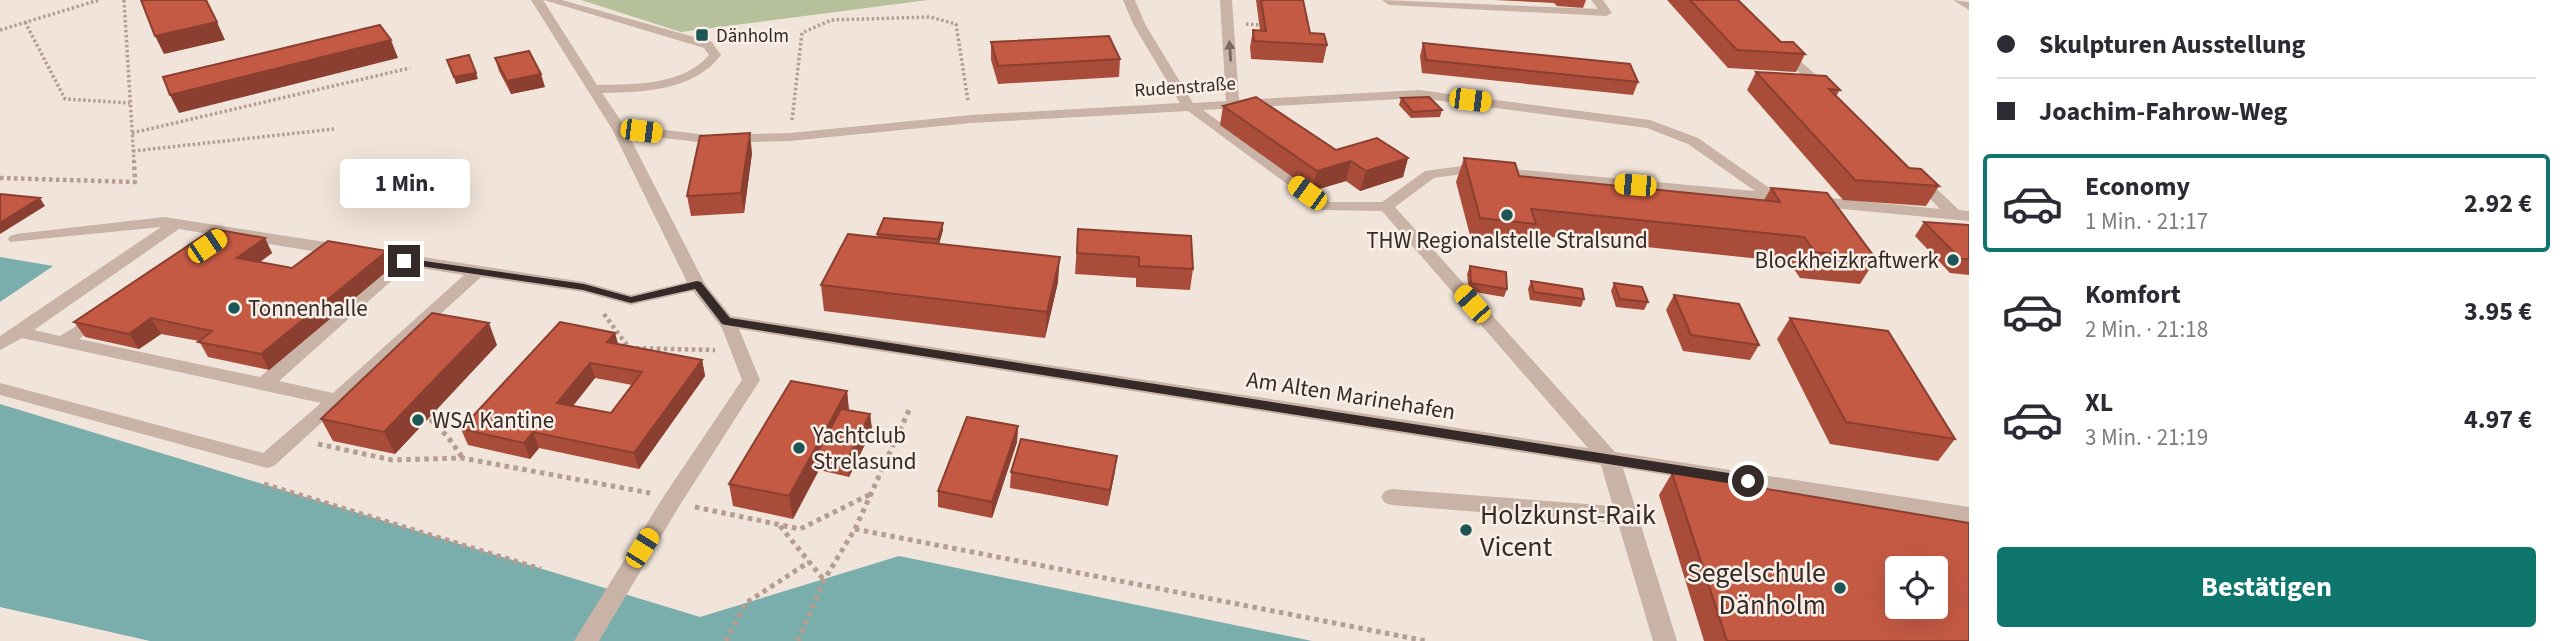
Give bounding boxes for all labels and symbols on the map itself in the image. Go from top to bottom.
place label: Dänholm [716,23,789,50]
marker: Dänholm [694,27,710,43]
one-way arrow [1224,40,1235,62]
street label: Rudenstraße [1133,70,1237,105]
car [1448,87,1493,113]
car [619,118,664,144]
callout: 1 Min. [339,160,469,208]
car [1284,172,1331,214]
car [1614,173,1657,197]
marker: THW Regionalstelle Stralsund [1499,207,1515,223]
place label: THW Regionalstelle Stralsund [1366,224,1648,257]
car [184,226,231,266]
place label: Blockheizkraftwerk [1755,244,1940,277]
route end [388,245,420,277]
marker: Blockheizkraftwerk [1945,252,1961,268]
car [1451,281,1494,327]
place label: Tonnenhalle [248,292,368,325]
marker: Tonnenhalle [226,300,242,316]
street label: Am Alten Marinehafen [1244,363,1458,428]
place label: WSA Kantine [432,404,554,437]
marker: WSA Kantine [410,412,426,428]
place label: Yachtclub Strelasund [812,419,917,478]
marker: Yachtclub Strelasund [791,440,807,456]
route start [1732,465,1764,497]
place label: Holzkunst-Raik Vicent [1480,495,1656,567]
marker: Holzkunst-Raik Vicent [1458,522,1474,538]
car [622,525,663,571]
place label: Segelschule Dänholm [1687,553,1826,625]
marker: Segelschule Dänholm [1832,580,1848,596]

